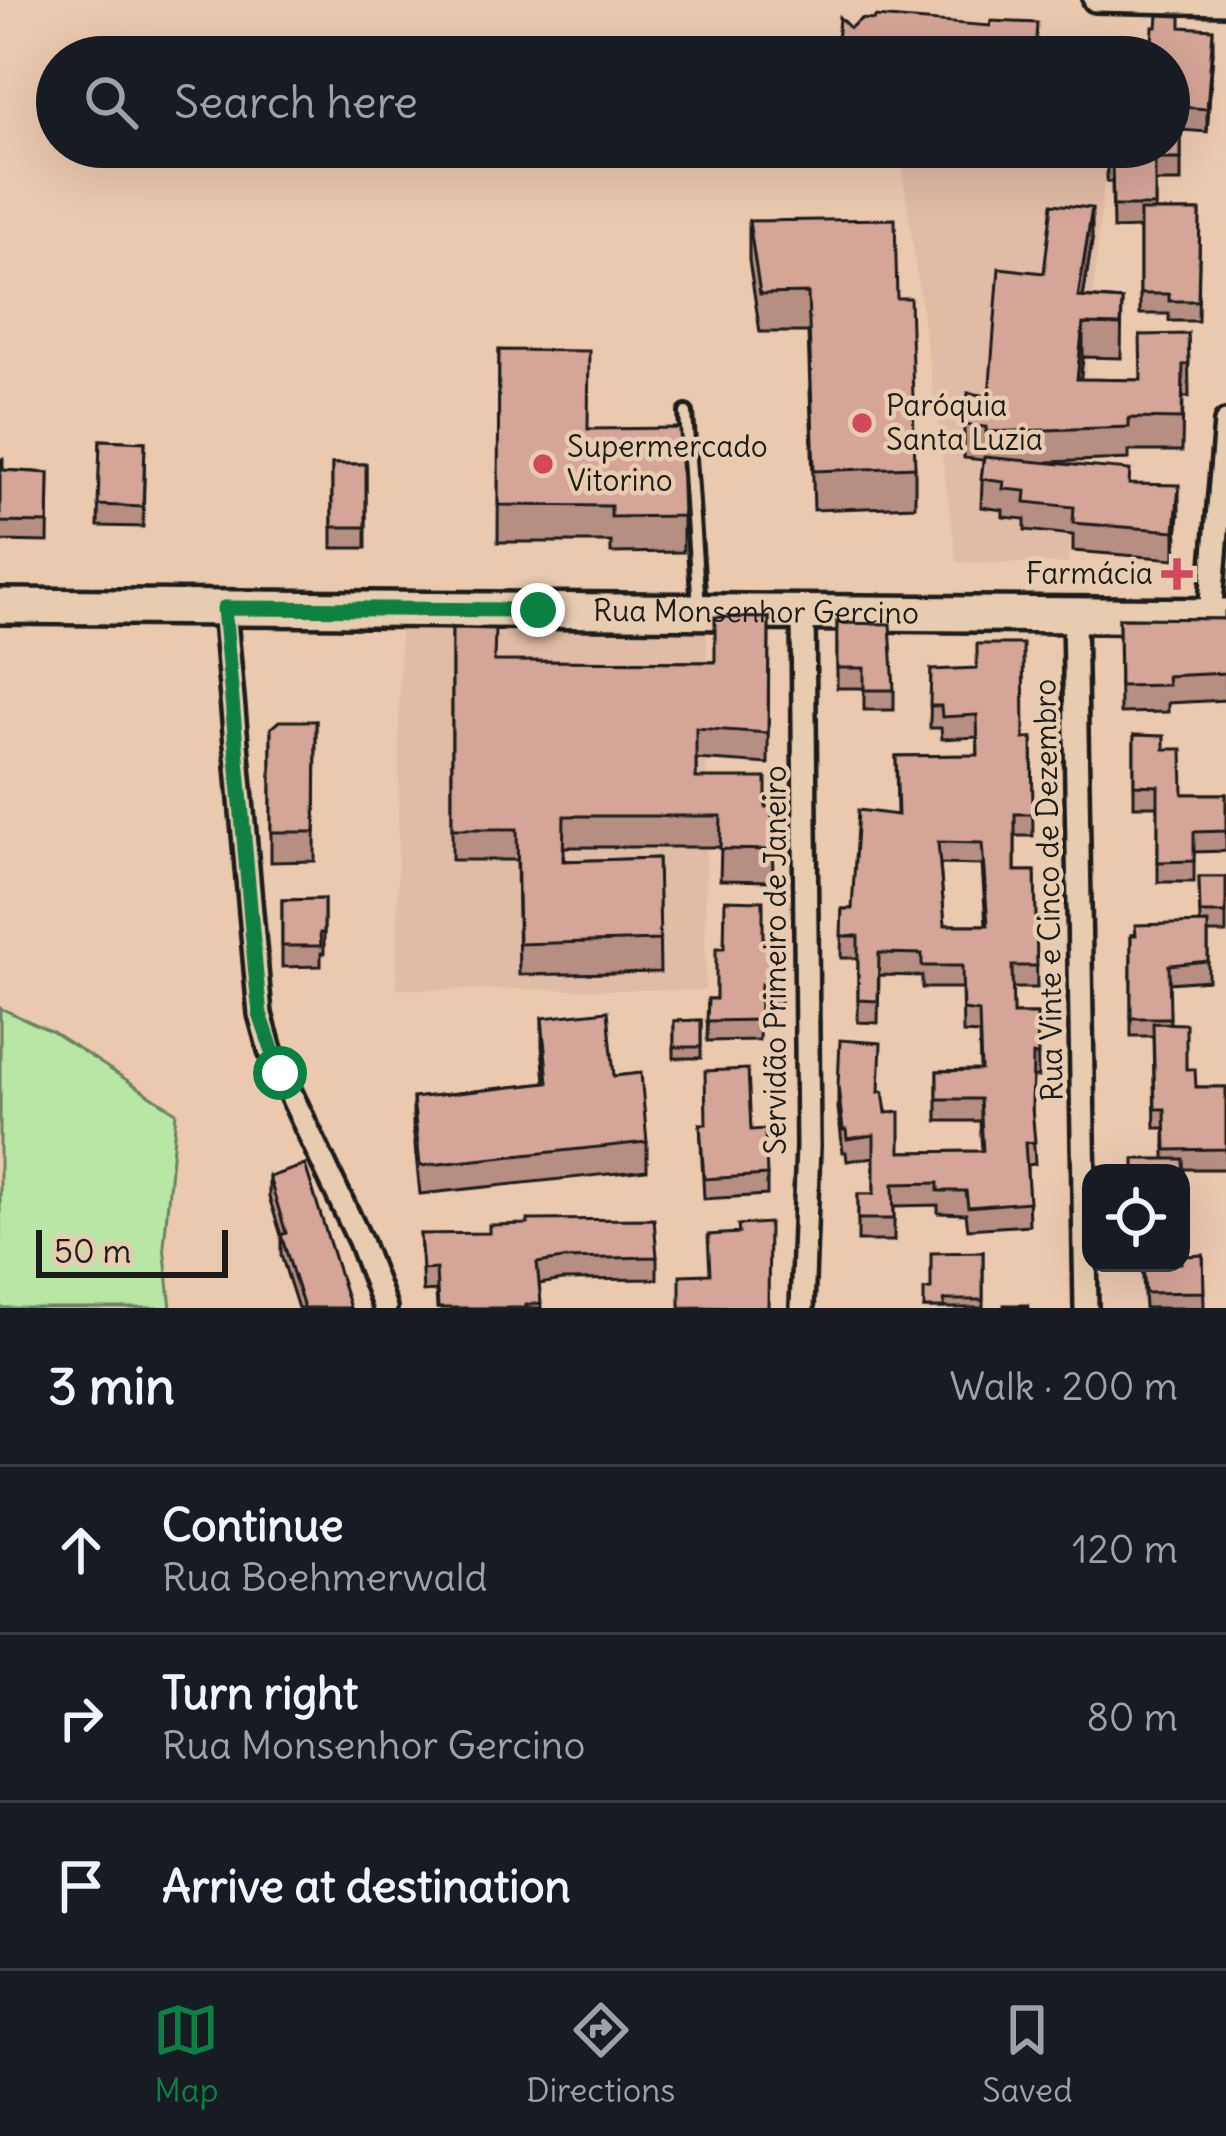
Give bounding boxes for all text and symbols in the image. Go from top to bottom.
search box [36,36,1190,168]
icon: search [78,69,144,135]
text: Search here [174,74,418,130]
place label: Paróquia Santa Luzia [886,386,1043,458]
marker: Paróquia Santa Luzia [849,410,875,436]
place label: Supermercado Vitorino [567,427,768,499]
marker: Supermercado Vitorino [530,451,556,477]
place label: Farmácia [1026,554,1153,592]
marker: Farmácia [1164,561,1190,587]
route end [511,583,565,637]
street label: Rua Monsenhor Gercino [593,591,919,631]
street label: Rua Vinte e Cinco de Dezembro [1025,679,1071,1101]
street label: Servidão Primeiro de Janeiro [756,765,794,1155]
route start [253,1046,307,1100]
map controls [1082,1164,1190,1272]
button: locate [1082,1164,1190,1272]
scale bar [36,1224,228,1277]
text: 50 m [54,1230,131,1272]
text: 3 min [48,1354,175,1418]
text: Walk · 200 m [950,1362,1178,1411]
text: Continue [162,1497,344,1553]
icon: ahead [48,1517,114,1583]
text: 120 m [1072,1525,1178,1574]
text: Rua Boehmerwald [162,1553,487,1602]
text: Turn right [162,1665,358,1721]
icon: right [48,1685,114,1751]
text: 80 m [1086,1693,1178,1742]
text: Rua Monsenhor Gercino [162,1721,585,1770]
icon: arrive [48,1853,114,1919]
text: Arrive at destination [162,1858,571,1914]
tab: Map [153,1997,219,2111]
tab: Directions [526,1997,675,2111]
tab: Saved [982,1997,1073,2111]

